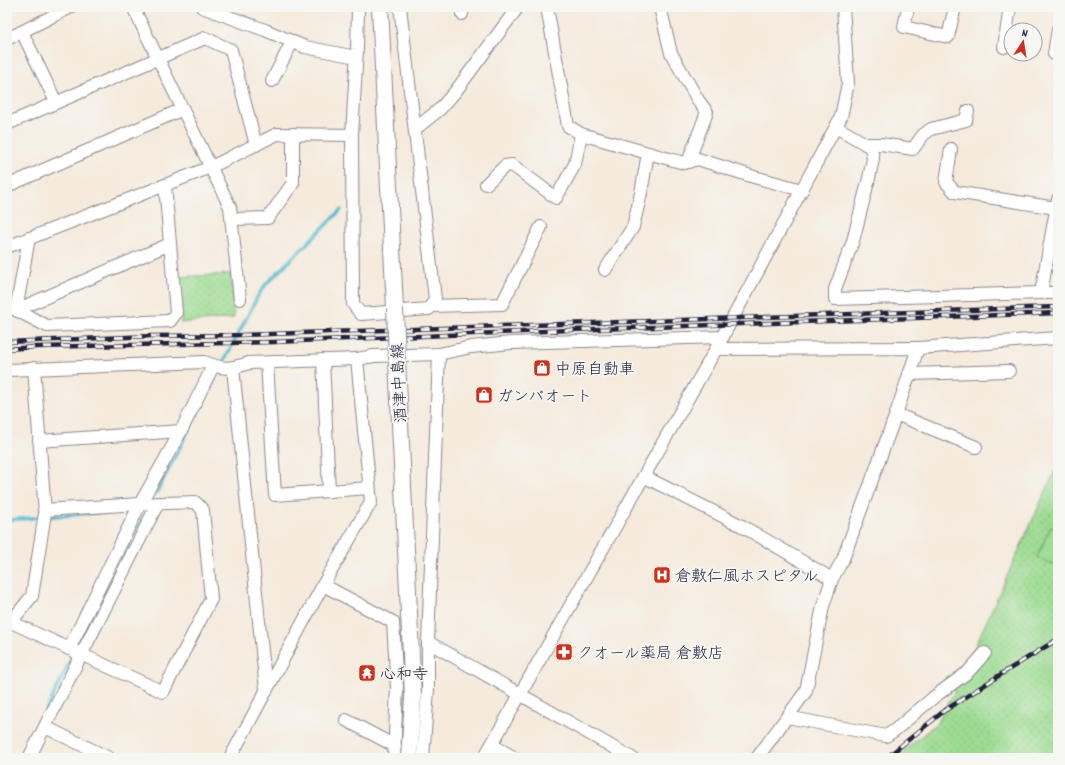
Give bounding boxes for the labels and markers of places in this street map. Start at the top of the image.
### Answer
shop icon: 中原自動車 [532,358,552,378]
place label: 中原自動車 [555,359,635,382]
shop icon: ガンバオート [474,385,494,405]
place label: ガンバオート [497,386,592,409]
hospital icon: 倉敷仁風ホスピタル [652,565,672,585]
place label: 倉敷仁風ホスピタル [675,566,819,589]
pharmacy icon: クオール薬局 倉敷店 [554,642,574,662]
place label: クオール薬局 倉敷店 [577,643,724,666]
temple icon: 心和寺 [357,663,377,683]
place label: 心和寺 [380,664,428,687]

